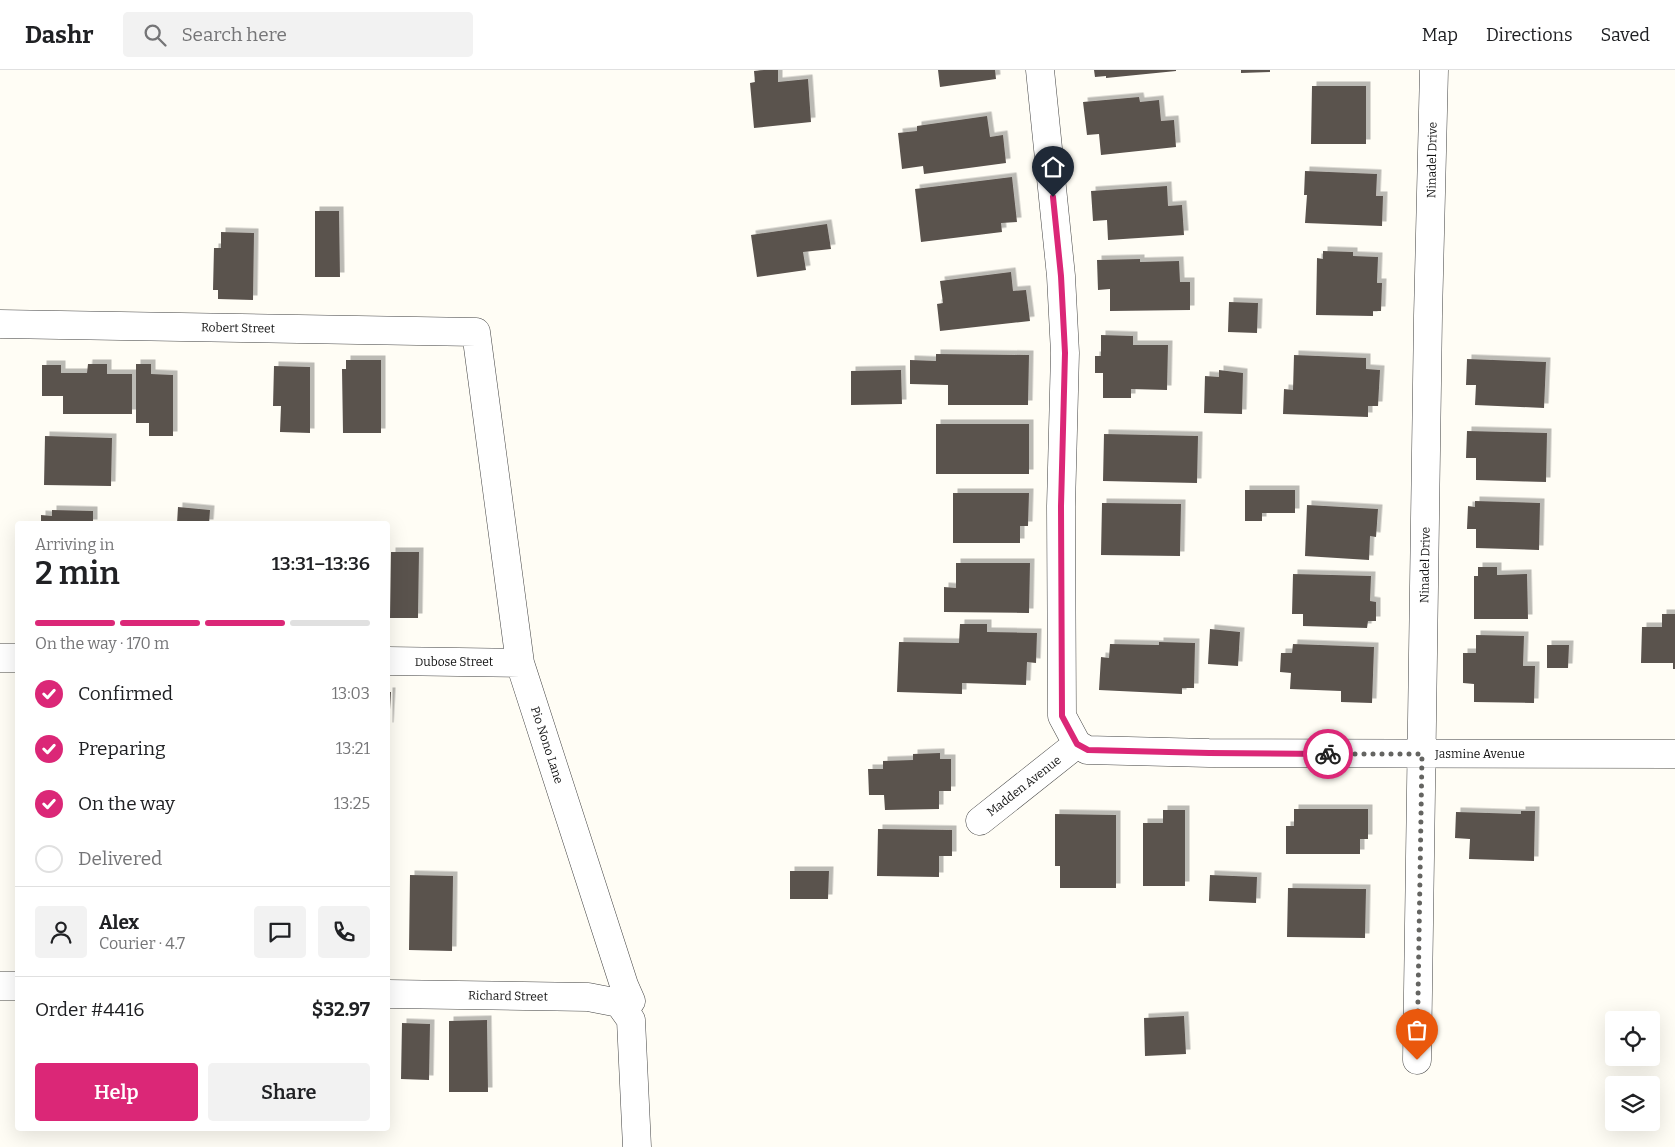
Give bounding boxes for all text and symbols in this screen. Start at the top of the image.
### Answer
search box [123,12,473,57]
text: Dashr [25,21,93,49]
icon: search [141,21,169,49]
text: Search here [181,23,287,46]
text: Map [1422,24,1458,46]
text: Directions [1486,24,1573,46]
text: Saved [1601,24,1650,46]
street label: Ninadel Drive [1424,122,1440,198]
pin [1032,146,1074,197]
icon: home [1039,153,1067,181]
street label: Robert Street [201,320,276,336]
street label: Ninadel Drive [1417,527,1433,603]
text: Arriving in [35,535,114,554]
text: 13:31–13:36 [272,552,370,575]
text: 2 min [35,554,120,592]
text: On the way · 170 m [35,634,169,653]
street label: Dubose Street [415,655,494,669]
icon: check [35,680,63,708]
text: Confirmed [78,682,173,705]
text: 13:03 [332,684,370,703]
street label: Pio Nono Lane [528,705,566,785]
courier [1303,729,1353,779]
icon: check [35,735,63,763]
text: Preparing [78,737,166,760]
text: 13:21 [336,739,370,758]
icon: bike [1314,740,1342,768]
street label: Jasmine Avenue [1434,747,1525,761]
street label: Madden Avenue [984,753,1064,819]
icon: check [35,790,63,818]
text: On the way [78,792,175,815]
text: 13:25 [334,794,370,813]
text: Delivered [78,847,162,870]
button: person [35,906,87,958]
button: chat [254,906,306,958]
button: phone [318,906,370,958]
text: Alex [99,911,139,934]
text: Courier · 4.7 [99,934,185,953]
street label: Richard Street [468,988,549,1004]
text: Order #4416 [35,998,145,1021]
text: $32.97 [312,998,370,1021]
pin [1396,1009,1438,1060]
map controls [1605,1011,1660,1131]
button: locate [1605,1011,1660,1066]
icon: bag [1403,1016,1431,1044]
button: Help [35,1063,198,1121]
button: Share [208,1063,370,1121]
button: layers [1605,1076,1660,1131]

